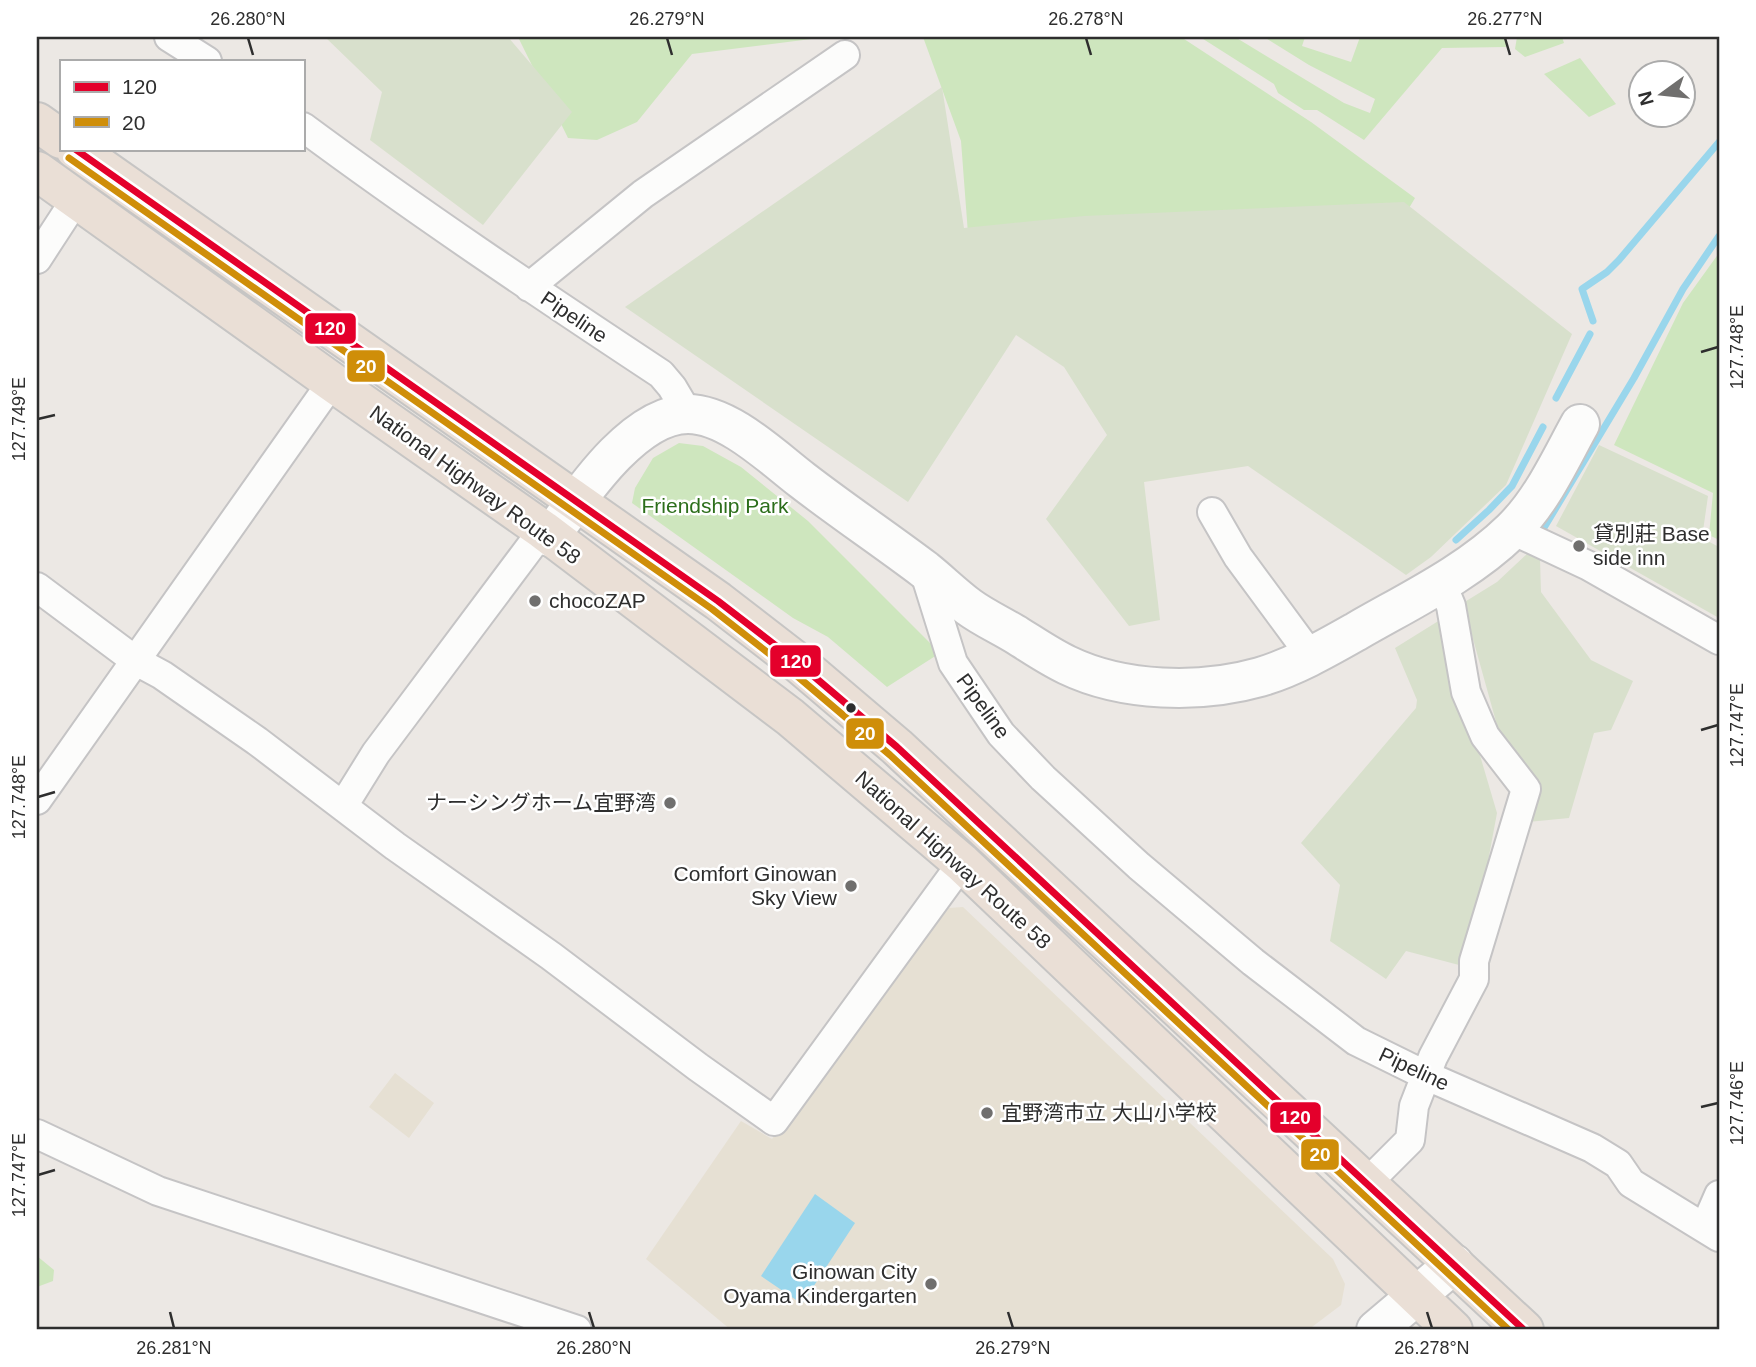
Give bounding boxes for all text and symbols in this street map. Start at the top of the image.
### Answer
text: 26.280°N [210,9,286,29]
text: 26.279°N [629,9,705,29]
text: 26.278°N [1048,9,1124,29]
text: 26.277°N [1467,9,1543,29]
legend [60,60,304,150]
north arrow [1626,60,1696,130]
text: 120 [122,75,157,98]
text: N [1634,89,1658,108]
text: 20 [122,111,145,134]
street label: Pipeline [537,286,612,347]
text: 127.748°E [1727,305,1747,389]
line badge: 120 [304,312,357,345]
text: 120 [314,318,346,339]
line badge: 20 [346,349,386,383]
text: 20 [355,356,377,377]
text: 127.749°E [9,377,29,461]
street label: National Highway Route 58 [366,401,585,569]
park label: Friendship Park [641,494,789,517]
place label: 貸別莊 Base side inn [1593,522,1710,569]
marker: 貸別莊 Base side inn [1571,538,1587,554]
place label: chocoZAP [549,589,646,612]
marker: chocoZAP [527,593,543,609]
line badge: 120 [769,644,822,678]
text: 120 [780,651,812,672]
street label: Pipeline [952,669,1015,743]
text: 127.747°E [1727,683,1747,767]
unlabelled marker [844,701,858,715]
line badge: 20 [845,717,885,750]
text: 20 [854,723,876,744]
text: 127.748°E [9,755,29,839]
street label: National Highway Route 58 [851,766,1056,953]
place label: ナーシングホーム宜野湾 [426,791,656,814]
marker: ナーシングホーム宜野湾 [662,795,678,811]
place label: Comfort Ginowan Sky View [674,862,838,909]
marker: Comfort Ginowan Sky View [843,878,859,894]
street label: Pipeline [1375,1042,1453,1095]
text: 127.746°E [1727,1061,1747,1145]
place label: 宜野湾市立 大山小学校 [1001,1101,1217,1124]
line badge: 120 [1269,1101,1322,1134]
marker: 宜野湾市立 大山小学校 [979,1105,995,1121]
text: 120 [1279,1107,1311,1128]
text: 127.747°E [9,1133,29,1217]
line badge: 20 [1300,1138,1340,1171]
text: 20 [1309,1144,1331,1165]
place label: Ginowan City Oyama Kindergarten [723,1260,917,1307]
marker: Ginowan City Oyama Kindergarten [923,1276,939,1292]
text: 26.281°N [136,1338,212,1358]
text: 26.280°N [556,1338,632,1358]
text: 26.279°N [975,1338,1051,1358]
text: 26.278°N [1394,1338,1470,1358]

